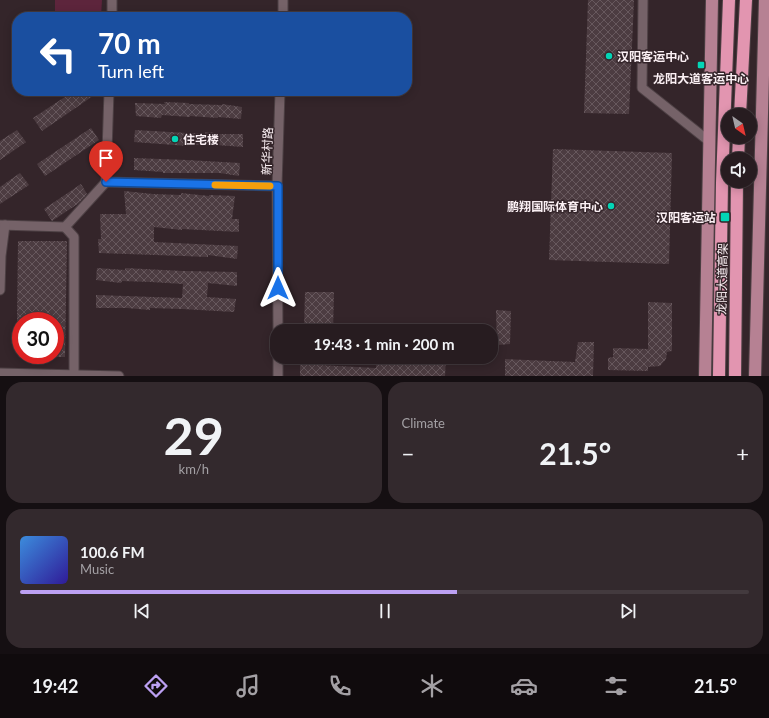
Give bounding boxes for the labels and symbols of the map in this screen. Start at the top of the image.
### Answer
place label: 汉阳客运中心 [617,49,689,64]
marker: 汉阳客运中心 [604,51,614,61]
marker: 龙阳大道客运中心 [696,60,706,70]
place label: 龙阳大道客运中心 [653,71,749,86]
north arrow [721,108,757,144]
street label: 新华村路 [259,127,275,175]
place label: 住宅楼 [183,132,219,147]
marker: 住宅楼 [170,134,180,144]
pin [89,141,123,182]
place label: 鹏翔国际体育中心 [507,199,603,214]
marker: 鹏翔国际体育中心 [606,201,616,211]
place label: 汉阳客运站 [656,210,716,225]
marker: 汉阳客运站 [719,211,731,223]
street label: 龙阳大道高架 [714,243,730,315]
position arrow [257,267,299,309]
speed limit sign: 30 [12,312,64,364]

